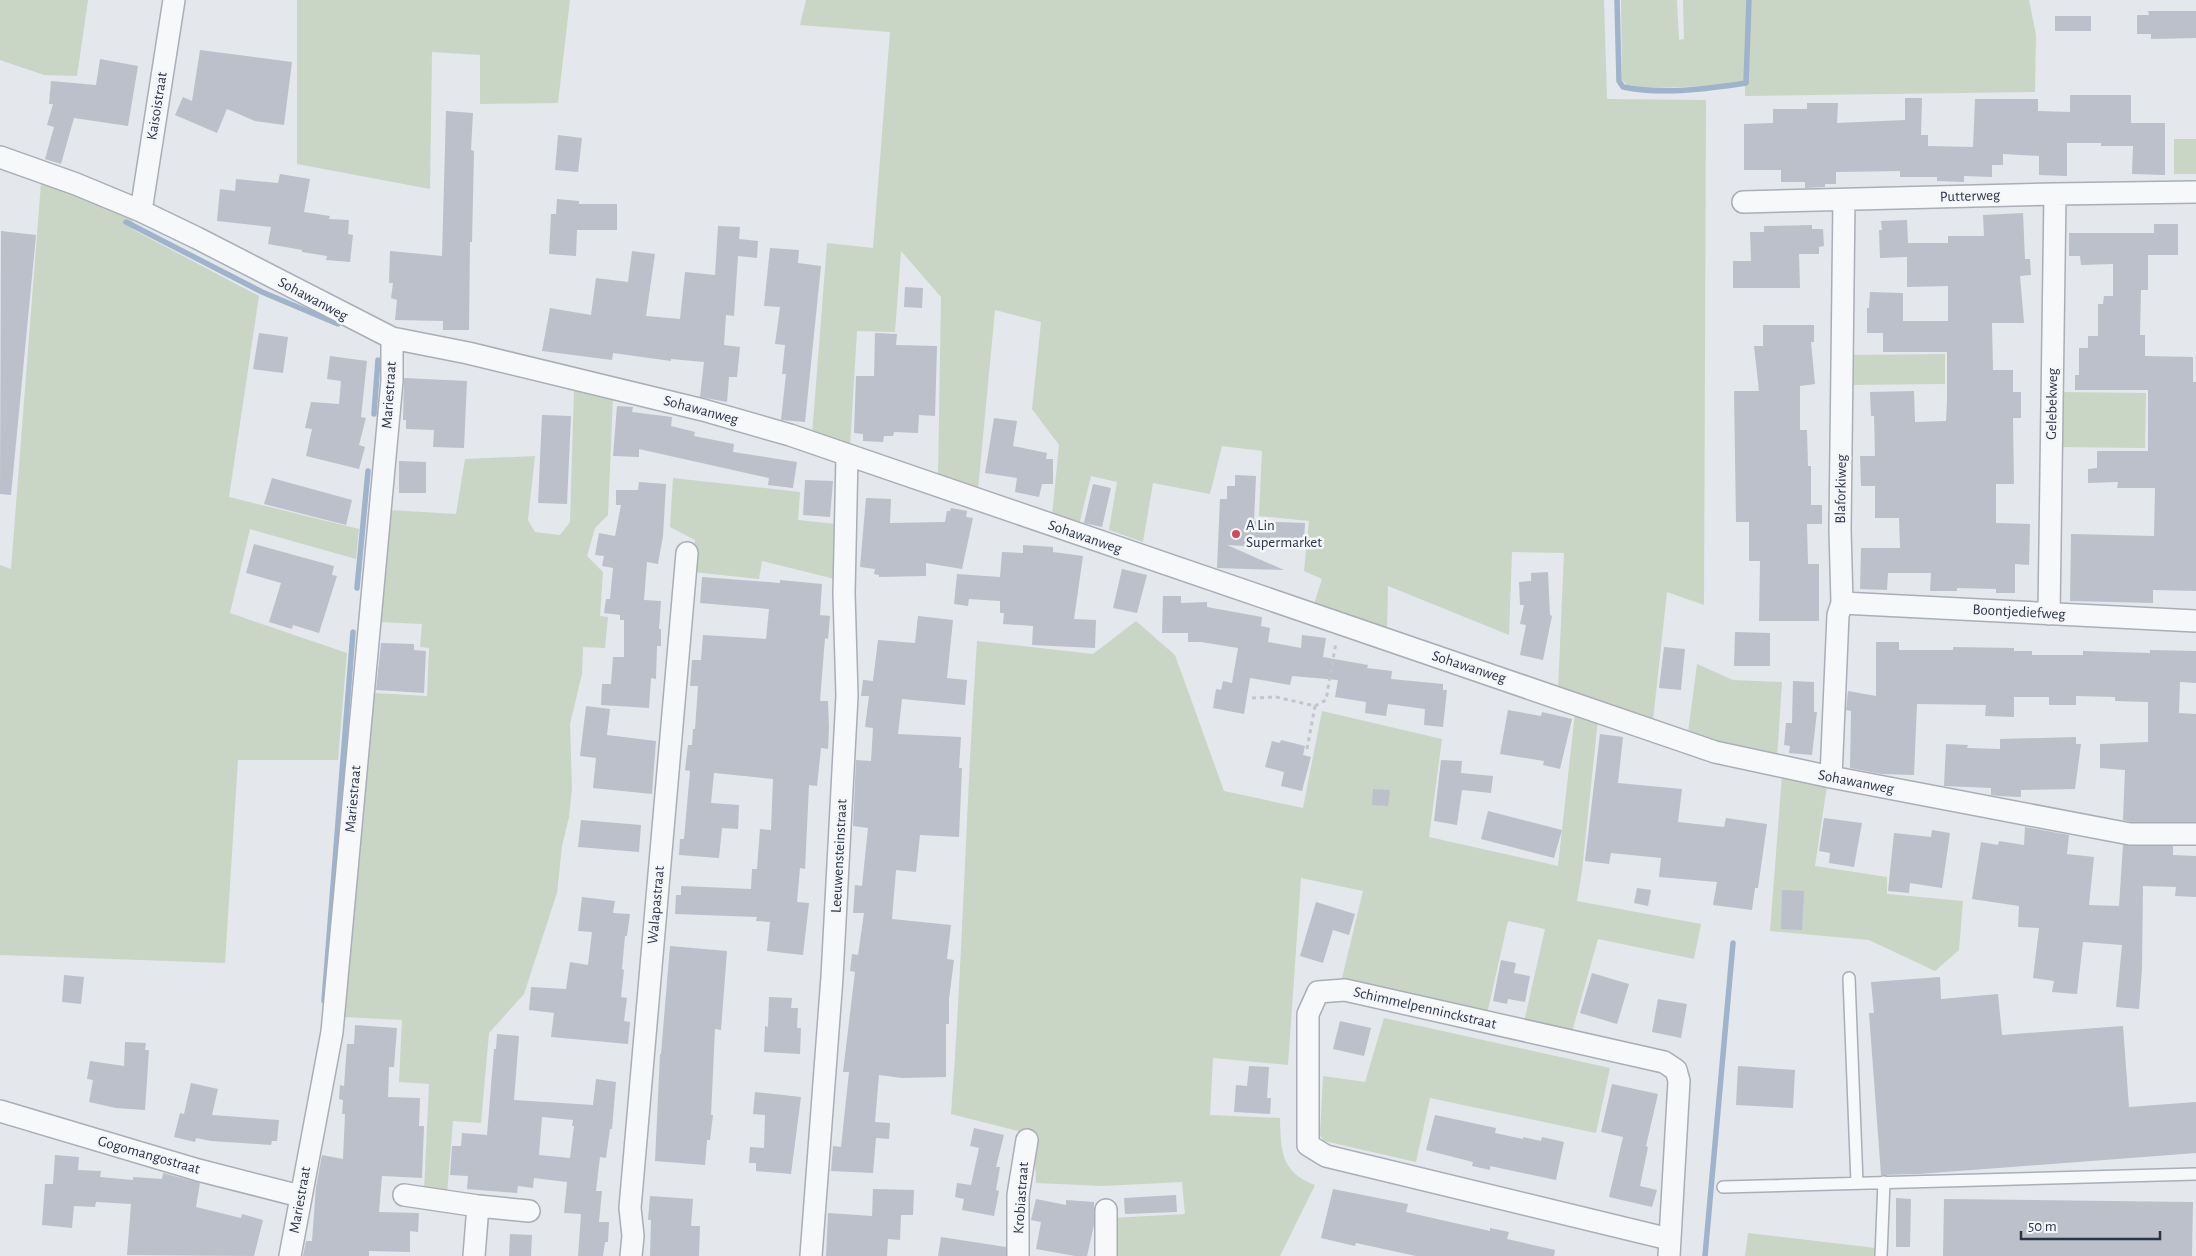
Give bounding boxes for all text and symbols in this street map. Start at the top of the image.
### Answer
street label: Kaisoistraat [144,71,170,141]
street label: Putterweg [1939,187,2001,205]
street label: Sohawanweg [276,274,351,324]
street label: Mariestraat [379,361,399,429]
street label: Gelebekweg [2044,367,2060,440]
street label: Sohawanweg [662,393,741,427]
street label: Blaforkiweg [1833,454,1849,524]
street label: Sohawanweg [1046,517,1124,557]
place label: A Lin Supermarket [1246,518,1322,550]
marker: A Lin Supermarket [1230,528,1242,540]
street label: Boontjediefweg [1972,602,2067,622]
street label: Sohawanweg [1430,648,1508,686]
street label: Mariestraat [343,764,363,833]
street label: Sohawanweg [1817,767,1896,797]
street label: Leeuwensteinstraat [829,798,849,913]
street label: Walapastraat [645,865,667,945]
street label: Schimmelpenninckstraat [1352,984,1498,1032]
street label: Gogomangostraat [96,1133,202,1177]
street label: Krobiastraat [1011,1161,1031,1235]
street label: Mariestraat [287,1165,313,1235]
scale bar [2021,1208,2160,1240]
text: 50 m [2028,1219,2057,1234]

